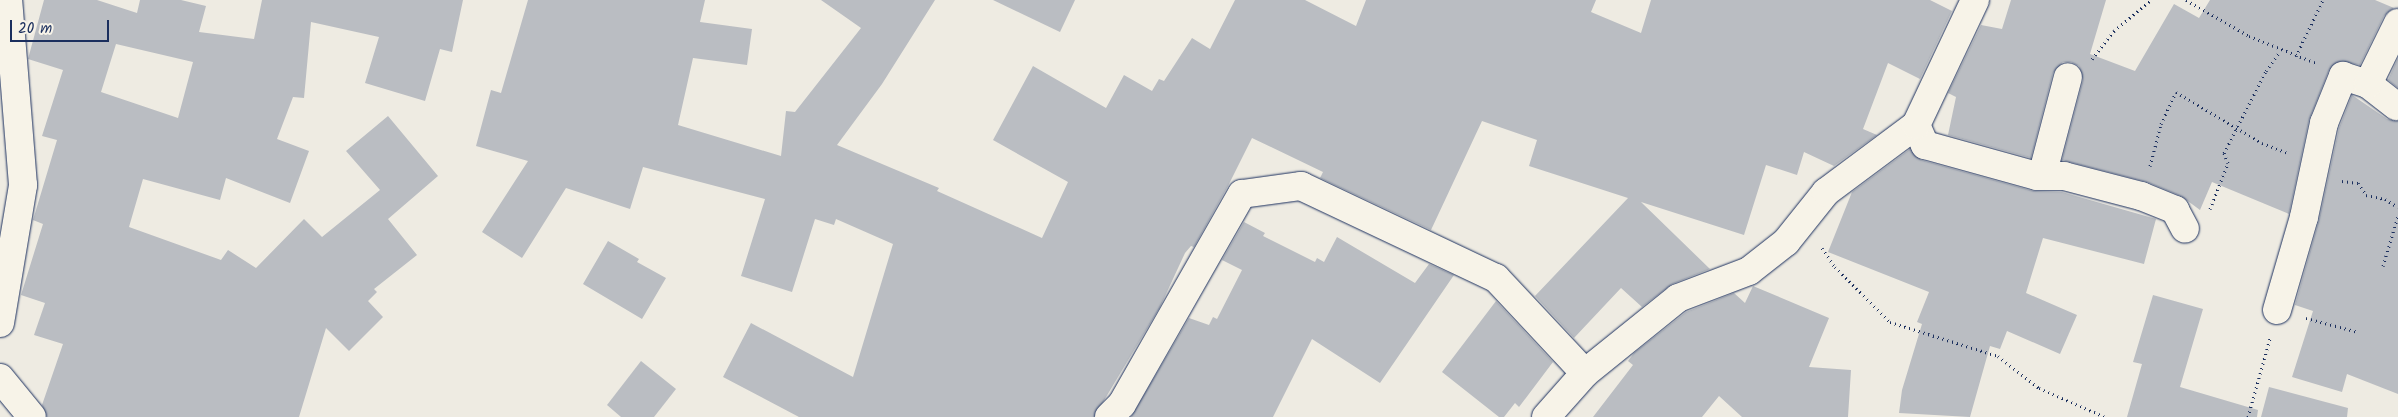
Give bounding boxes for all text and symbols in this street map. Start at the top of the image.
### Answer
scale bar [12,10,111,42]
text: 20 m [18,17,52,41]

